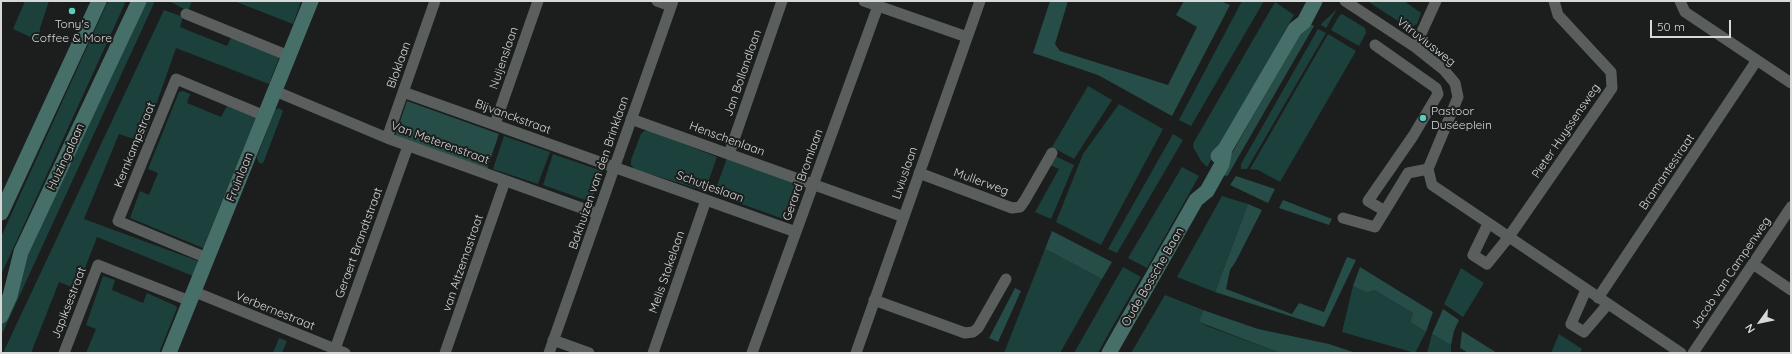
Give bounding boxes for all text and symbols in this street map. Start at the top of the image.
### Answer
marker: Tony's Coffee & More [67,6,77,16]
scale bar [1652,12,1733,38]
street label: Vitruviusweg [1394,15,1458,69]
place label: Tony's Coffee & More [32,17,112,45]
text: 50 m [1657,19,1685,34]
street label: Nuijenslaan [487,25,521,91]
street label: Jan Bollandlaan [721,28,765,118]
street label: Bloklaan [384,40,414,90]
street label: Pieter Huyssensweg [1529,81,1603,181]
street label: Bakhuizen van den Brinklaan [566,95,632,251]
street label: Bijvanckstraat [473,97,553,137]
street label: Kernkampstraat [111,100,159,190]
place label: Pastoor Duséeplein [1431,104,1492,132]
marker: Pastoor Duséeplein [1418,113,1428,123]
street label: Van Meterenstraat [389,118,491,168]
street label: Henschenlaan [687,119,767,159]
street label: Huizingalaan [44,121,88,193]
street label: Gerard Bromlaan [780,127,826,223]
street label: Bramantestraat [1636,131,1698,213]
street label: Liviuslaan [889,145,921,201]
street label: Fruinlaan [224,150,256,204]
street label: Mullerweg [952,165,1010,199]
street label: Schutjeslaan [674,168,746,206]
street label: Geraert Brandtstraat [332,186,386,300]
street label: van Aitzemastraat [440,213,486,313]
street label: Jacob van Campenweg [1688,214,1774,332]
street label: Oude Bossche Baan [1119,225,1187,329]
street label: Melis Stokelaan [646,229,688,315]
street label: Japiksestraat [49,265,89,341]
street label: Verbernestraat [233,289,317,333]
north arrow [1740,302,1780,342]
text: N [1742,321,1758,336]

